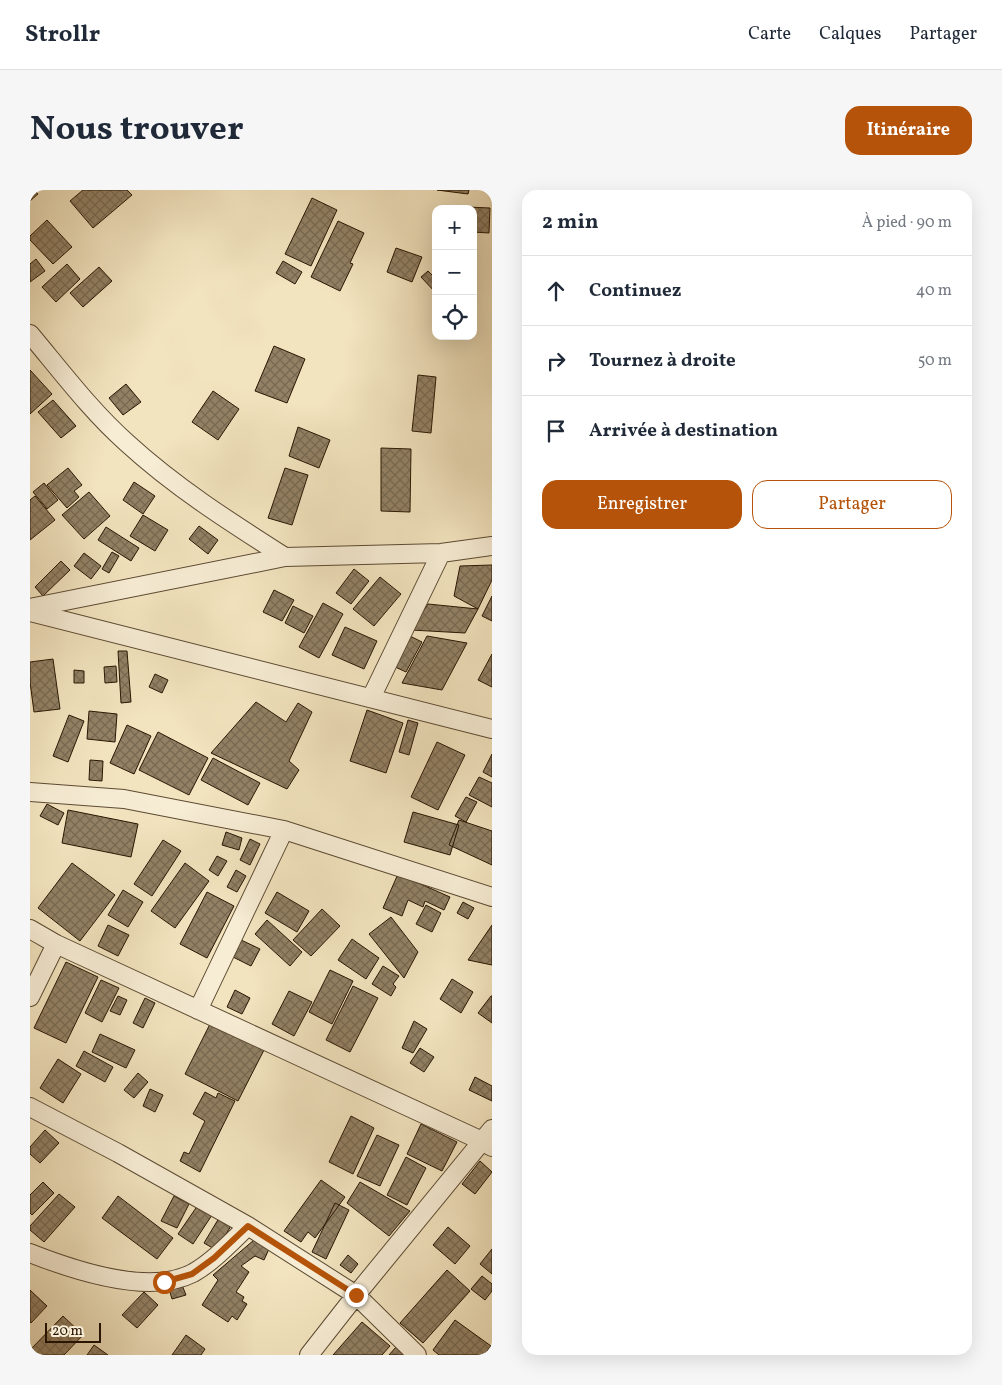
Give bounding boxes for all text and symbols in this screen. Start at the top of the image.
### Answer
text: Strollr [25,18,100,52]
text: Carte [748,22,791,47]
text: Calques [819,22,881,47]
text: Partager [909,22,977,47]
text: Nous trouver [30,106,244,154]
button: Itinéraire [845,106,972,155]
map controls [432,205,477,340]
button: + [432,205,477,250]
text: 2 min [542,208,599,237]
text: À pied · 90 m [862,212,952,234]
button: − [432,250,477,295]
icon: ahead [542,277,570,305]
text: Continuez [589,278,681,304]
text: 40 m [916,280,952,302]
button: locate [432,295,477,340]
icon: right [542,347,570,375]
text: Tournez à droite [589,348,736,374]
text: 50 m [918,350,952,372]
icon: arrive [542,417,570,445]
text: Arrivée à destination [589,418,778,444]
button: Enregistrer [542,480,742,529]
button: Partager [752,480,952,529]
route start [153,1271,176,1294]
route end [345,1284,368,1307]
scale bar [45,1320,101,1343]
text: 20 m [52,1322,83,1341]

